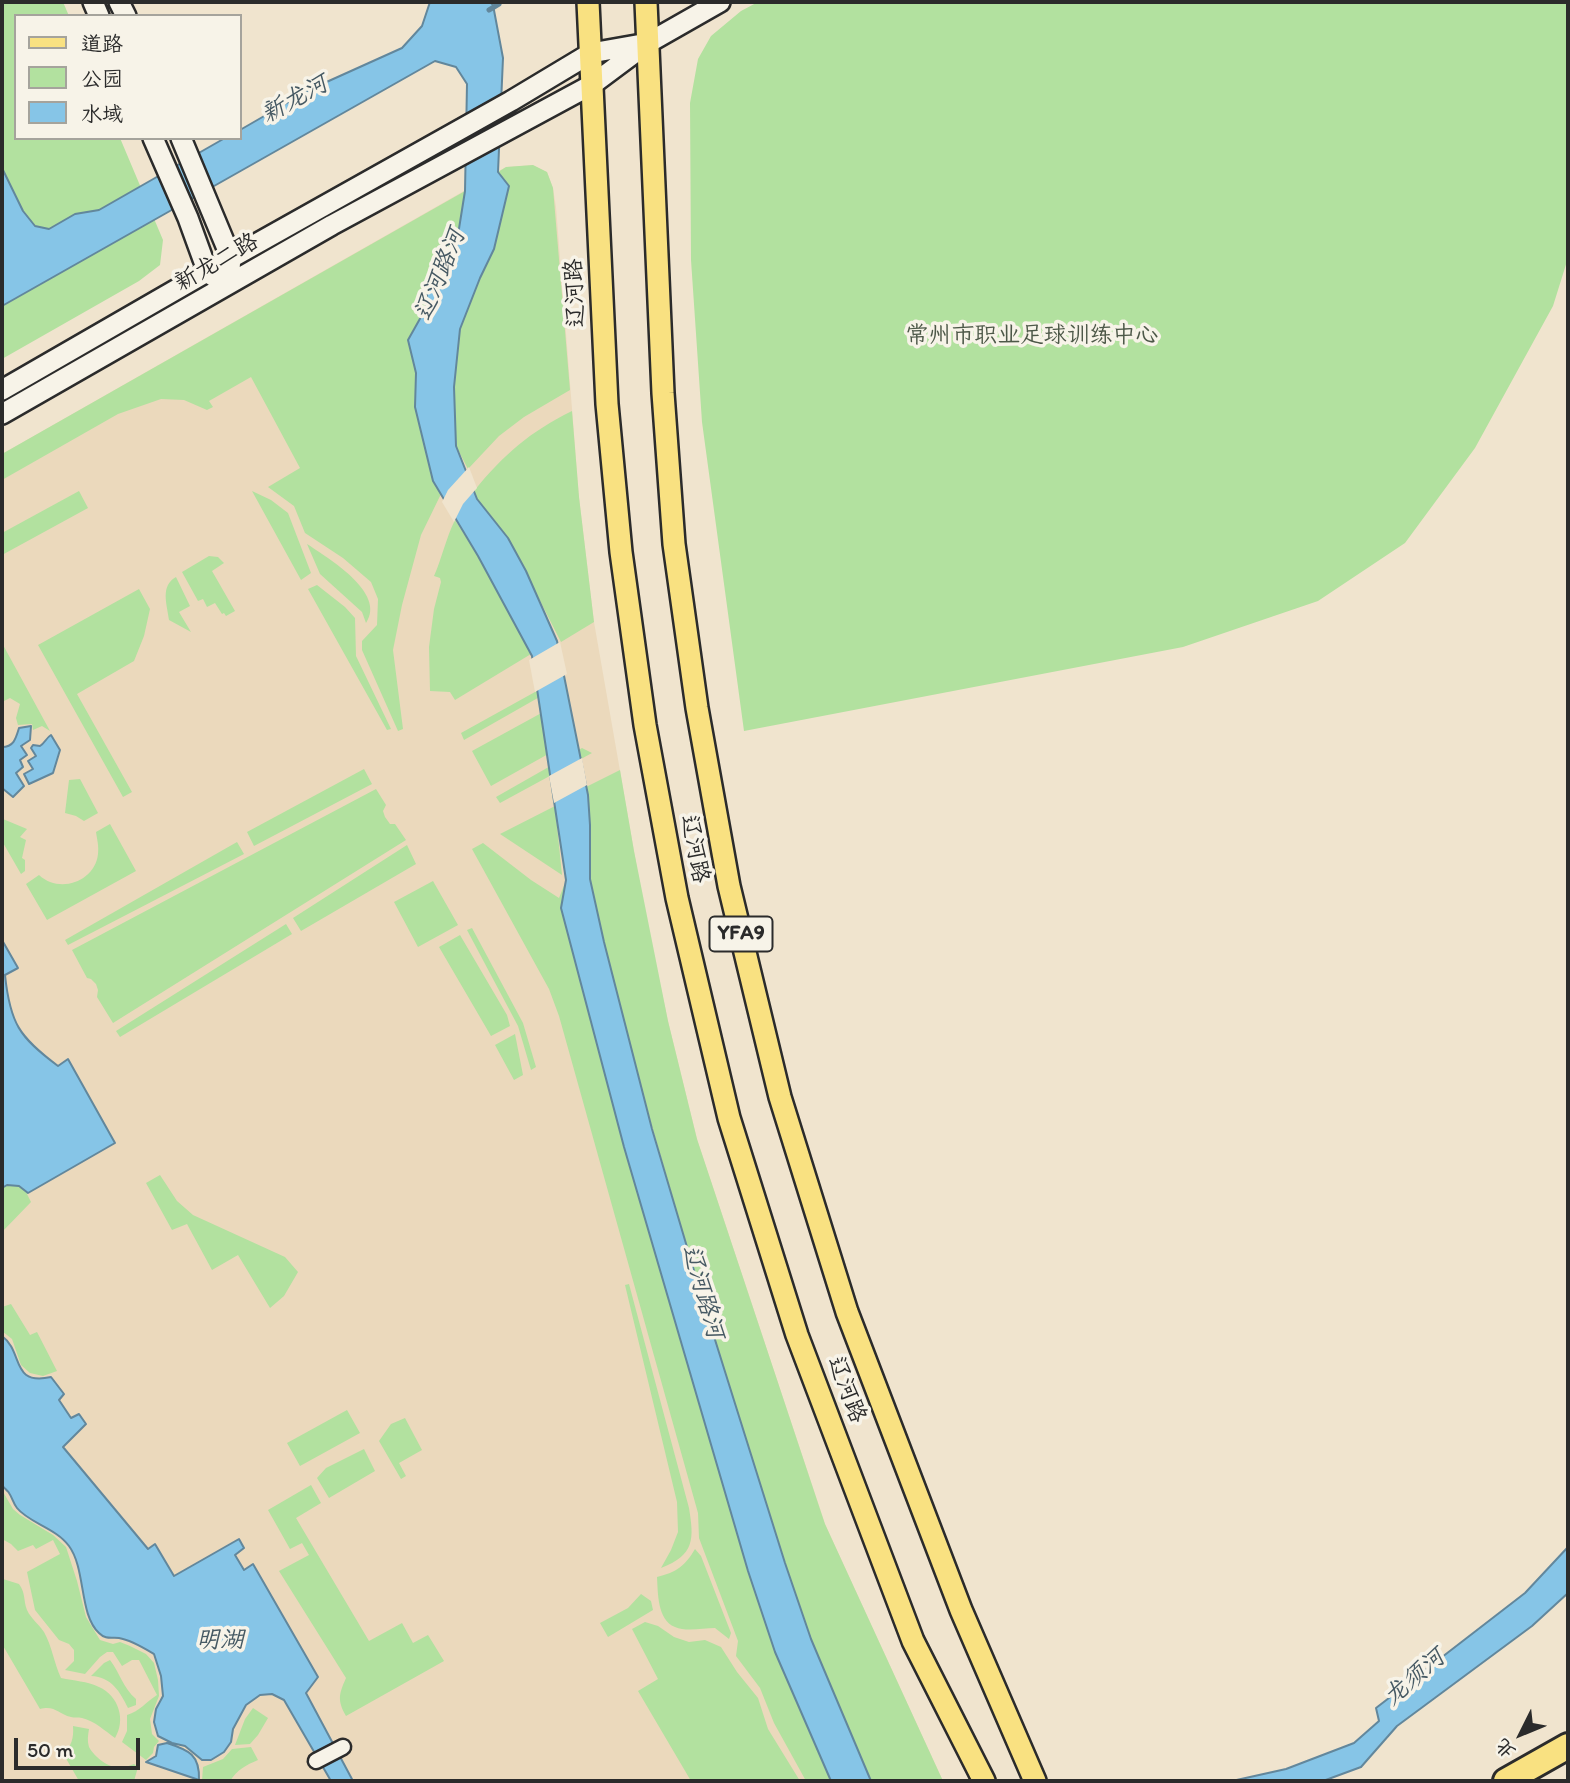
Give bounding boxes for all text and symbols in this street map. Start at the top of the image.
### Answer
legend [14,14,242,140]
text: 道路 [81,31,123,56]
text: 公园 [81,66,123,91]
water label: 新龙河 [257,70,333,130]
text: 水域 [81,101,123,126]
water label: 辽河路河 [410,225,472,325]
street label: 新龙二路 [170,228,264,298]
street label: 辽河路 [560,258,592,328]
park label: 常州市职业足球训练中心 [906,322,1158,350]
street label: 辽河路 [674,813,714,885]
road number: YFA9 [710,916,772,951]
water label: 辽河路河 [675,1242,729,1342]
street label: 辽河路 [821,1353,871,1427]
water label: 明湖 [196,1627,244,1655]
water label: 龙须河 [1378,1644,1452,1712]
north arrow [1486,1699,1556,1769]
scale bar [18,1724,144,1768]
text: 北 [1490,1734,1520,1763]
text: 50 m [27,1737,73,1762]

